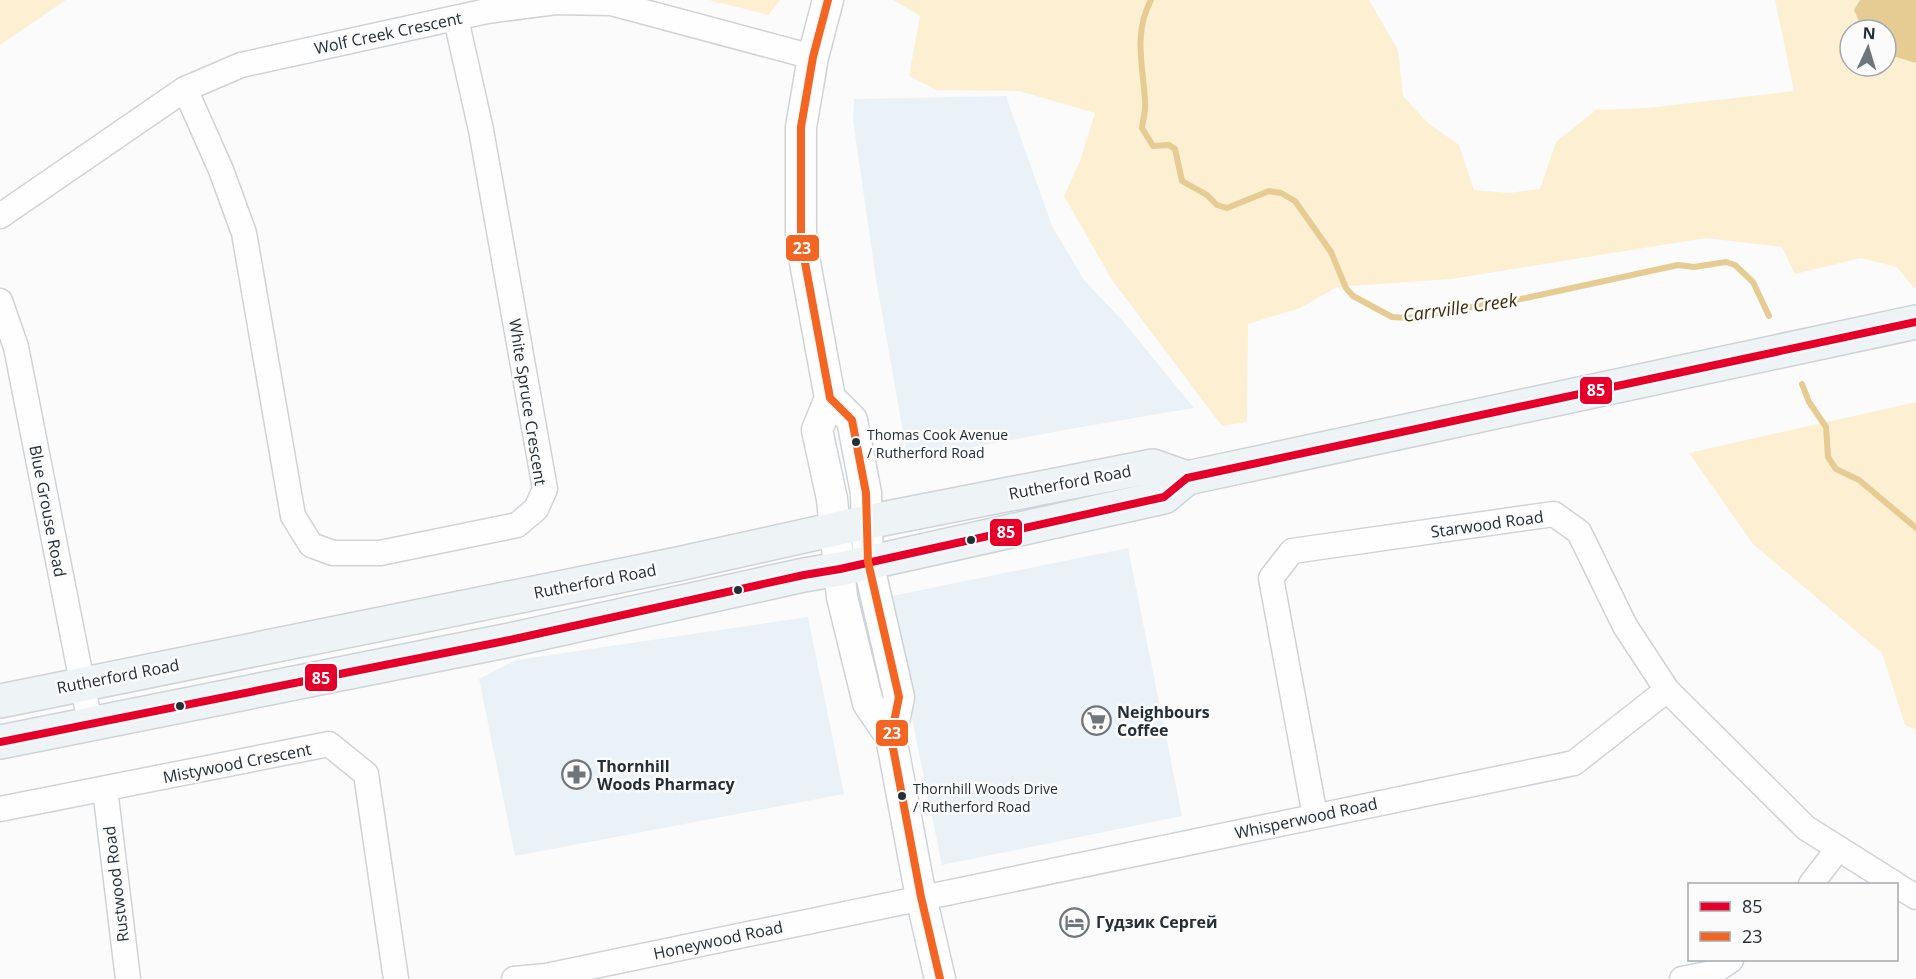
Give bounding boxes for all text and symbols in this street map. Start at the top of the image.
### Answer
street label: Wolf Creek Crescent [312,7,464,59]
north arrow [1838,18,1898,78]
text: N [1862,22,1876,44]
line badge: 23 [785,234,820,262]
text: 23 [793,237,811,259]
water label: Carrville Creek [1401,287,1520,327]
street label: White Spruce Crescent [504,317,552,487]
line badge: 85 [1579,376,1613,405]
text: 85 [1587,379,1605,401]
place label: Thomas Cook Avenue / Rutherford Road [867,425,1008,462]
marker: Thomas Cook Avenue / Rutherford Road [850,436,862,448]
street label: Blue Grouse Road [24,443,72,579]
street label: Rutherford Road [1007,459,1133,505]
street label: Starwood Road [1429,505,1545,543]
line badge: 85 [989,518,1023,547]
text: 85 [997,521,1015,543]
unlabelled marker [965,534,977,546]
street label: Rutherford Road [532,558,658,604]
unlabelled marker [732,584,744,596]
street label: Rutherford Road [55,653,181,699]
line badge: 85 [304,663,338,692]
text: 85 [312,667,330,689]
unlabelled marker [174,700,186,712]
place label: Neighbours Coffee [1117,701,1210,741]
supermarket icon: Neighbours Coffee [1080,705,1112,737]
line badge: 23 [875,719,909,747]
text: 23 [883,722,901,744]
street label: Mistywood Crescent [161,738,313,788]
place label: Thornhill Woods Pharmacy [597,755,736,795]
pharmacy icon: Thornhill Woods Pharmacy [560,759,592,791]
place label: Thornhill Woods Drive / Rutherford Road [913,779,1058,816]
marker: Thornhill Woods Drive / Rutherford Road [896,790,908,802]
street label: Whisperwood Road [1233,792,1379,844]
street label: Rustwood Road [98,825,134,943]
legend [1688,883,1898,961]
text: 85 [1742,894,1763,918]
hotel icon: Гудзик Сергей [1059,906,1091,938]
place label: Гудзик Сергей [1096,911,1218,933]
street label: Honeywood Road [651,916,785,964]
text: 23 [1742,924,1763,948]

